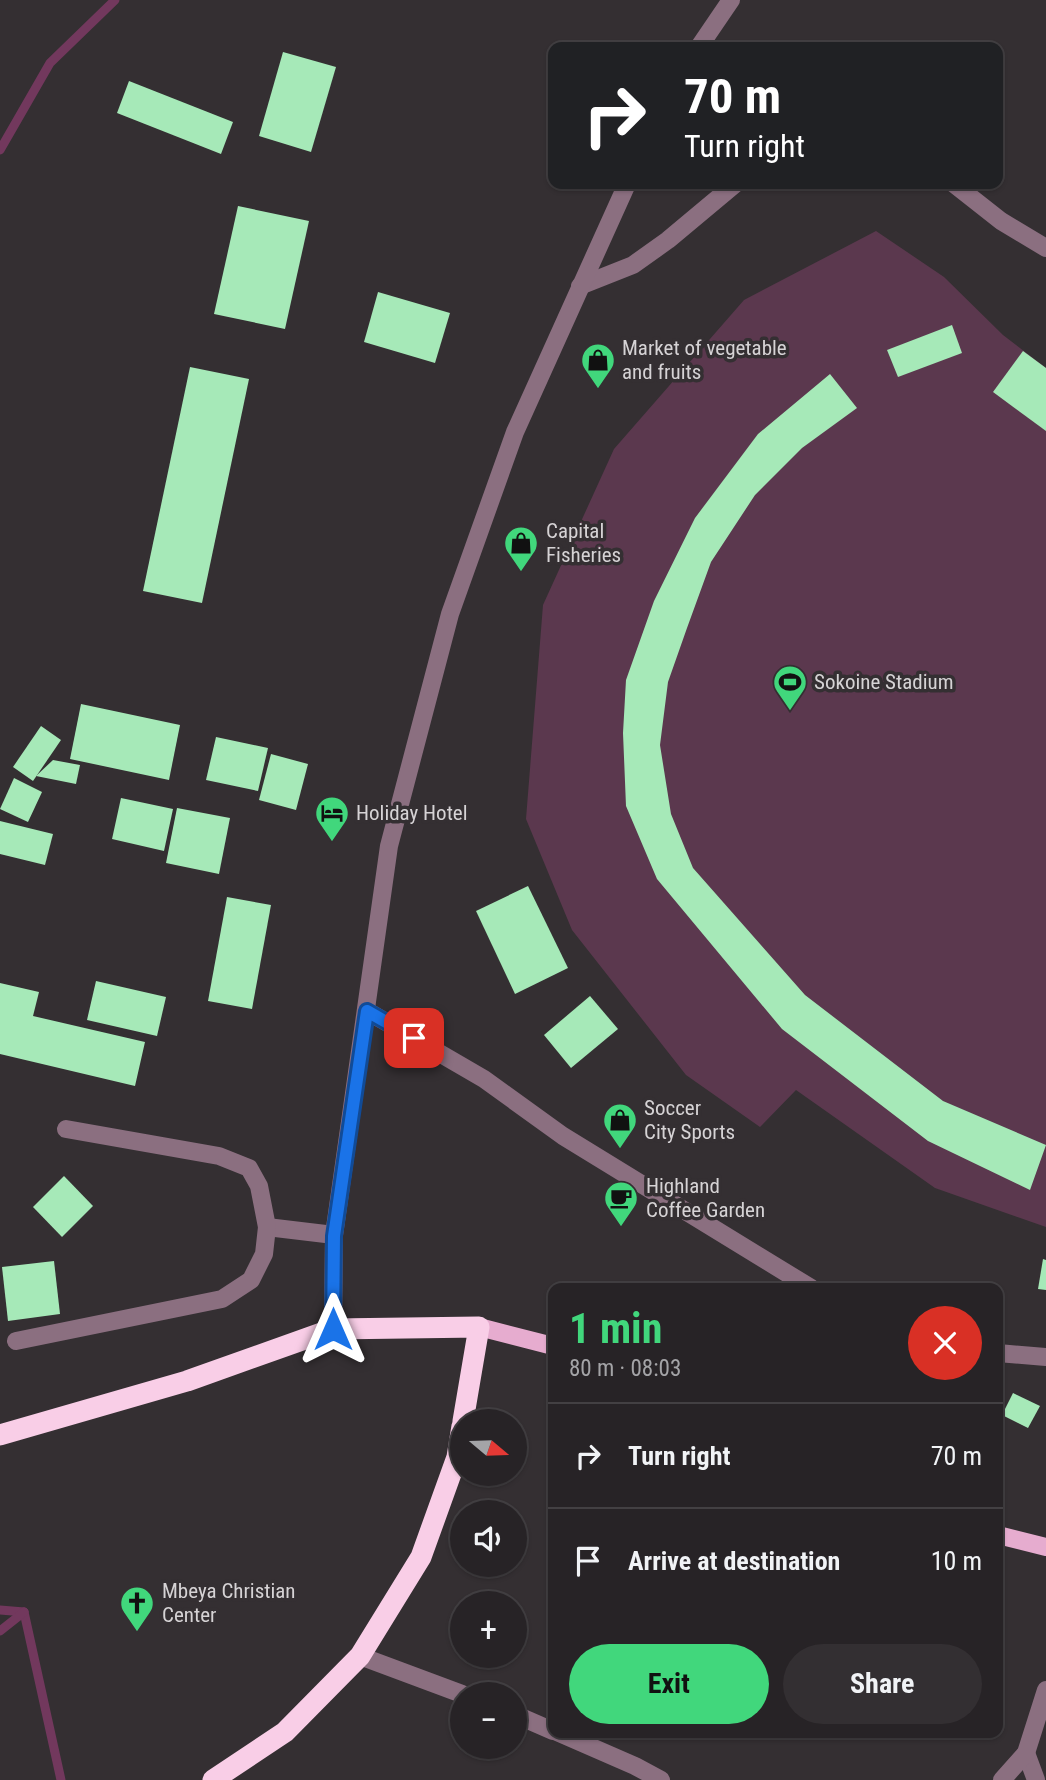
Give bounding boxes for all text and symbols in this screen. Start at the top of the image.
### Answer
text: 70 m [684,68,781,125]
icon: right [569,70,660,161]
text: Turn right [684,127,805,165]
place label: Market of vegetable and fruits [622,336,787,384]
shop icon: Market of vegetable and fruits [579,341,617,390]
place label: Capital Fisheries [546,519,621,567]
shop icon: Capital Fisheries [502,524,540,573]
sports icon: Sokoine Stadium [771,663,809,712]
place label: Sokoine Stadium [814,670,953,694]
hotel icon: Holiday Hotel [313,794,351,843]
place label: Holiday Hotel [356,801,468,825]
pin [384,1008,444,1068]
icon: arrive [395,1019,433,1057]
place label: Soccer City Sports [644,1096,735,1144]
shop icon: Soccer City Sports [601,1101,639,1150]
place label: Highland Coffee Garden [646,1174,765,1222]
cafe icon: Highland Coffee Garden [602,1179,640,1228]
position arrow [296,1292,370,1366]
text: 1 min [569,1304,662,1353]
button: close [908,1306,982,1380]
text: 80 m · 08:03 [569,1355,681,1382]
north arrow [450,1409,527,1486]
map controls [450,1409,527,1759]
icon: right [569,1437,607,1475]
text: Turn right [628,1441,730,1471]
text: 70 m [931,1441,982,1471]
button: sound [450,1500,527,1577]
icon: arrive [569,1542,607,1580]
text: Arrive at destination [628,1546,840,1576]
text: 10 m [931,1546,982,1576]
place label: Mbeya Christian Center [162,1579,296,1627]
church icon: Mbeya Christian Center [118,1584,156,1633]
button: + [450,1591,527,1668]
button: Exit [569,1644,769,1724]
button: Share [783,1644,982,1724]
button: − [450,1682,527,1759]

